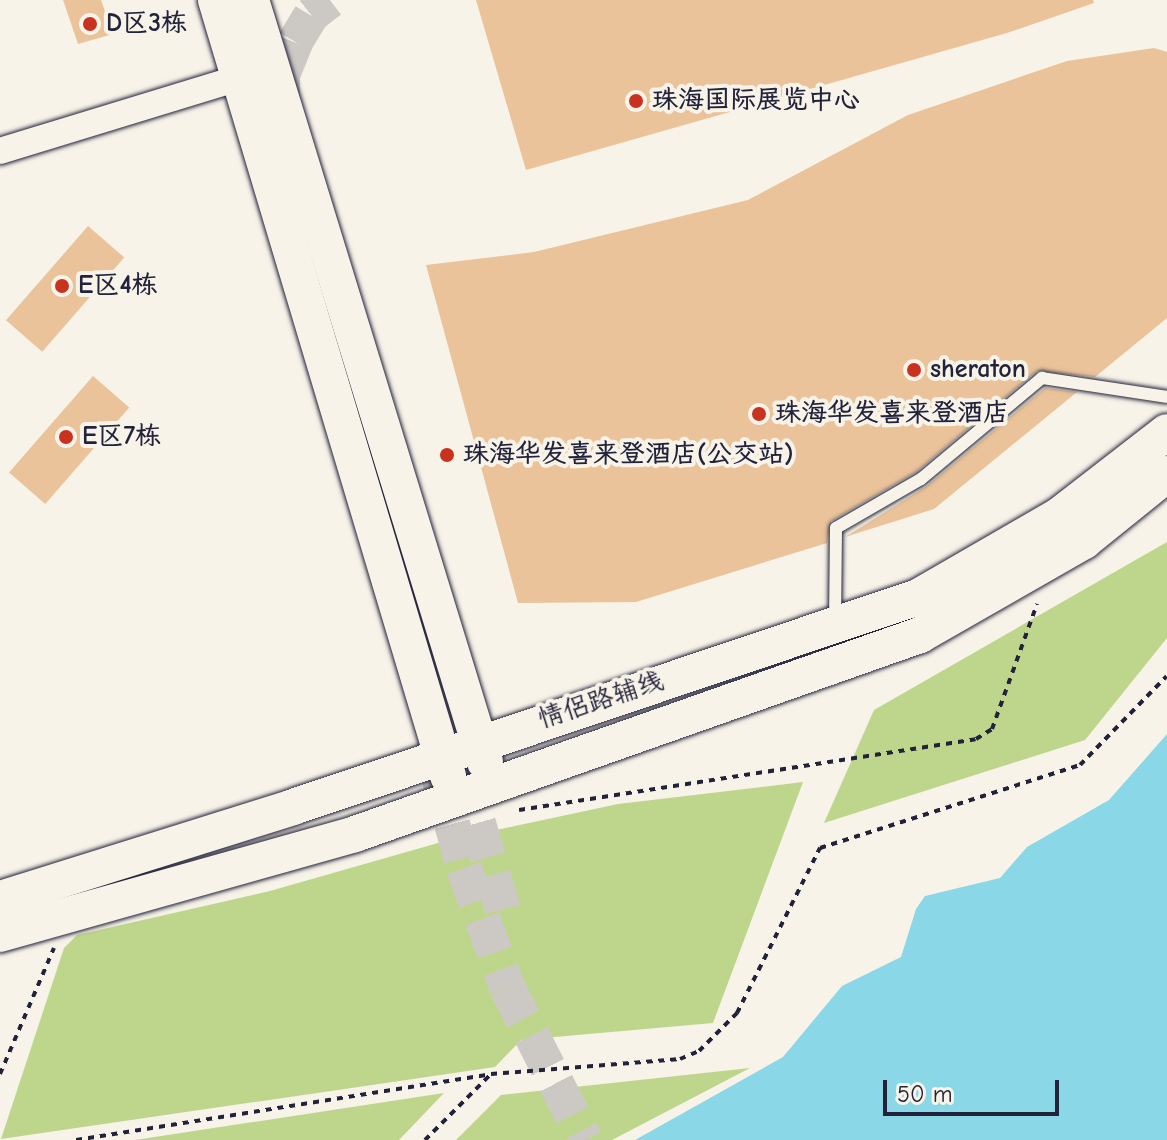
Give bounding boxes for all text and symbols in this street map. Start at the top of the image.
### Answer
place label: D区3栋 [106,8,187,40]
marker: D区3栋 [81,15,99,33]
place label: 珠海国际展览中心 [652,85,860,117]
marker: 珠海国际展览中心 [627,92,645,110]
place label: E区4栋 [78,270,158,302]
marker: E区4栋 [53,277,71,295]
place label: sheraton [930,354,1026,386]
marker: sheraton [905,361,923,379]
place label: 珠海华发喜来登酒店 [775,398,1009,430]
marker: 珠海华发喜来登酒店 [750,405,768,423]
place label: E区7栋 [82,421,161,453]
marker: E区7栋 [57,428,75,446]
place label: 珠海华发喜来登酒店(公交站) [463,439,794,471]
marker: 珠海华发喜来登酒店(公交站) [438,446,456,464]
street label: 情侣路辅线 [534,666,668,736]
scale bar [887,1064,1063,1114]
text: 50 m [897,1080,953,1108]

